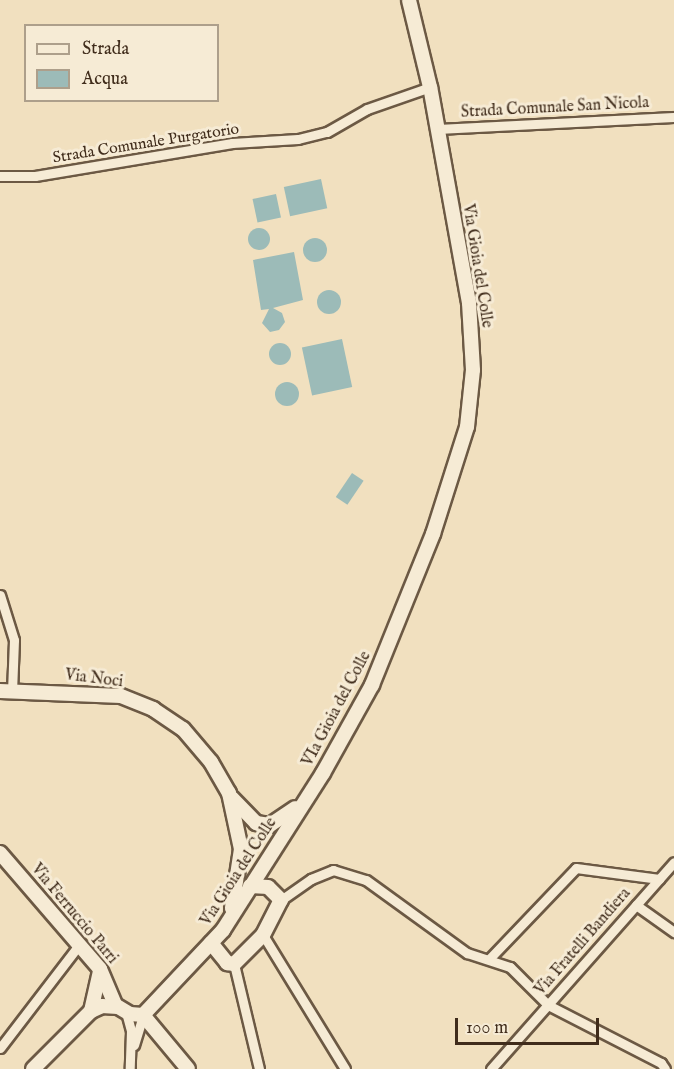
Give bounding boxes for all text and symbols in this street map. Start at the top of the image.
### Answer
legend [24,24,219,102]
text: Strada [82,38,129,61]
text: Acqua [82,68,128,91]
street label: Strada Comunale San Nicola [460,93,650,123]
street label: Strada Comunale Purgatorio [51,120,241,168]
street label: Via Gioia del Colle [458,203,496,329]
street label: VIa Gioia del Colle [299,648,375,770]
street label: Via Noci [64,666,124,692]
street label: Via Gioia del Colle [197,814,281,930]
street label: Via Ferruccio Parri [27,860,121,968]
street label: Via Fratelli Bandiera [531,884,635,1000]
scale bar [458,1006,602,1044]
text: 100 m [466,1017,508,1040]

